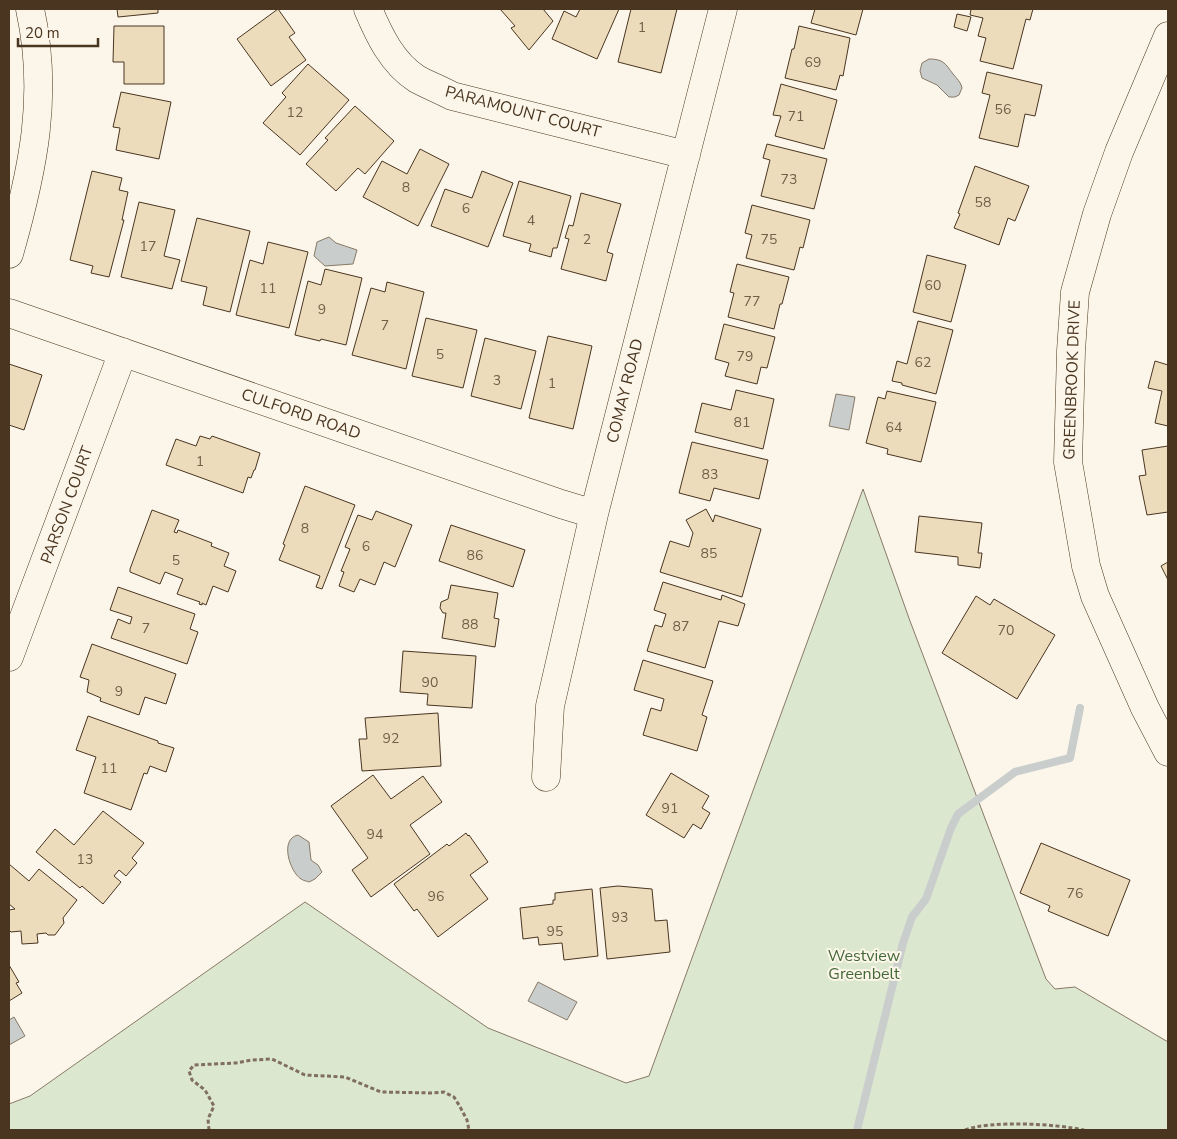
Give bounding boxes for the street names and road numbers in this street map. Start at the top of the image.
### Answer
street label: PARAMOUNT COURT [443,81,604,143]
street label: GREENBROOK DRIVE [1058,300,1086,460]
street label: COMAY ROAD [601,336,649,446]
street label: CULFORD ROAD [238,383,364,445]
street label: PARSON COURT [35,443,99,567]

